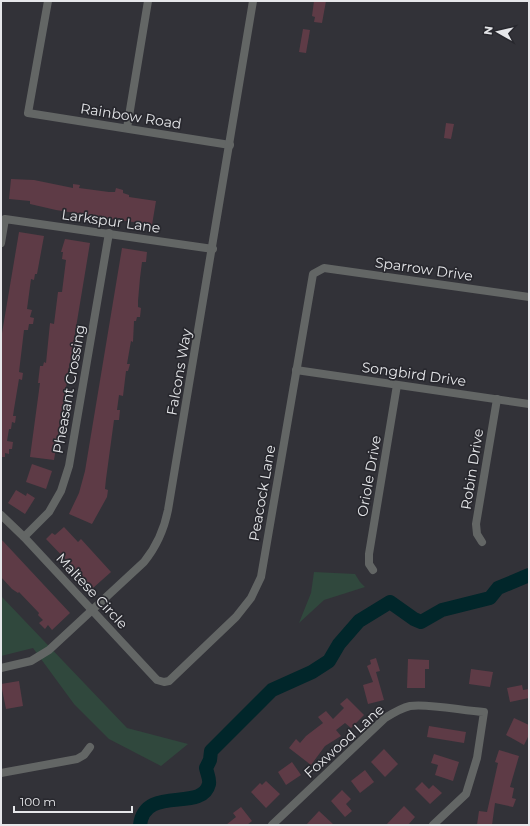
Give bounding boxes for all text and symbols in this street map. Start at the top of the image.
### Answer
north arrow [478,12,518,52]
text: N [481,25,496,36]
street label: Rainbow Road [79,99,183,133]
street label: Larkspur Lane [60,205,162,237]
street label: Sparrow Drive [374,253,474,285]
street label: Pheasant Crossing [49,323,89,455]
street label: Falcons Way [163,327,196,417]
street label: Songbird Drive [361,358,467,390]
street label: Robin Drive [457,427,487,511]
street label: Oriole Drive [353,434,385,518]
street label: Peacock Lane [245,444,279,542]
street label: Maltese Circle [52,549,132,633]
street label: Foxwood Lane [300,700,388,782]
scale bar [14,788,132,814]
text: 100 m [20,794,56,809]

